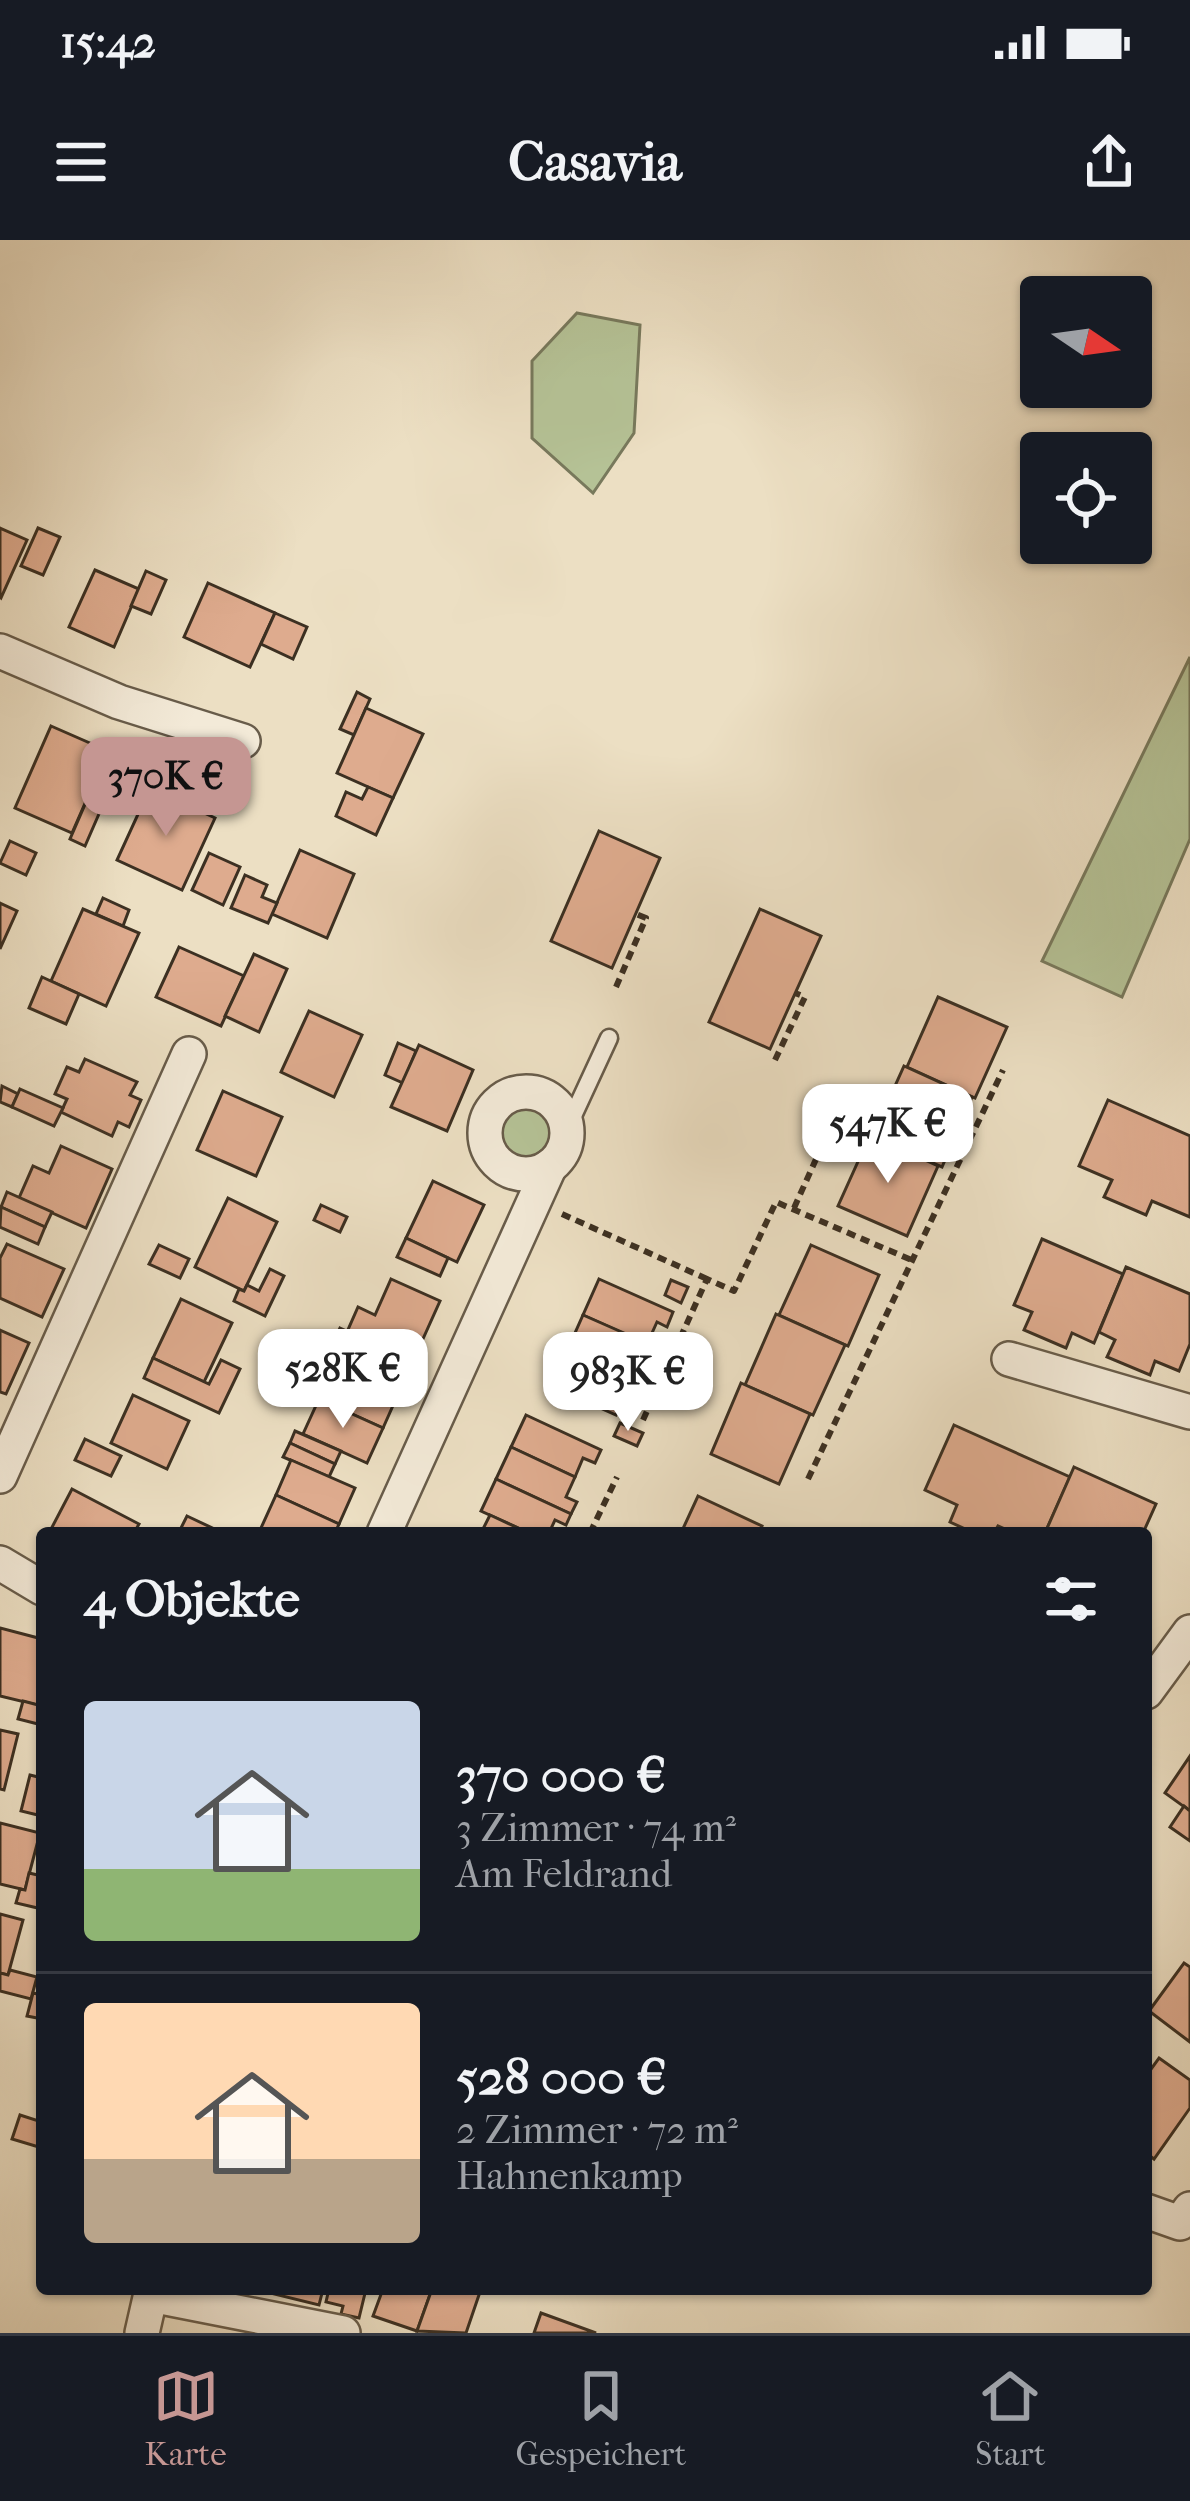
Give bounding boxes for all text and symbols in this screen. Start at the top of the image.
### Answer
text: 15:42 [60,16,156,69]
icon: menu [48,129,114,195]
icon: share [1076,129,1142,195]
text: Casavia [508,131,682,194]
north arrow [1020,276,1152,408]
map controls [1020,276,1152,564]
button: locate [1020,432,1152,564]
pin: 370K € [68,737,264,839]
text: 370K € [108,753,224,799]
pin: 547K € [790,1084,986,1186]
text: 547K € [829,1100,947,1146]
pin: 528K € [245,1329,441,1431]
pin: 983K € [530,1332,726,1434]
text: 528K € [285,1345,401,1391]
text: 983K € [570,1348,686,1394]
icon: filters [1038,1566,1104,1632]
text: 4 Objekte [84,1569,300,1629]
text: 370 000 € [456,1745,666,1805]
icon: home [180,1749,324,1893]
text: 3 Zimmer · 74 m² [456,1805,736,1851]
text: Am Feldrand [456,1851,672,1897]
text: 528 000 € [456,2047,666,2107]
icon: home [180,2051,324,2195]
text: 2 Zimmer · 72 m² [456,2107,738,2153]
text: Hahnenkamp [456,2153,683,2199]
tab: Karte [145,2363,226,2474]
tab: Gespeichert [516,2363,686,2474]
tab: Start [975,2363,1045,2474]

